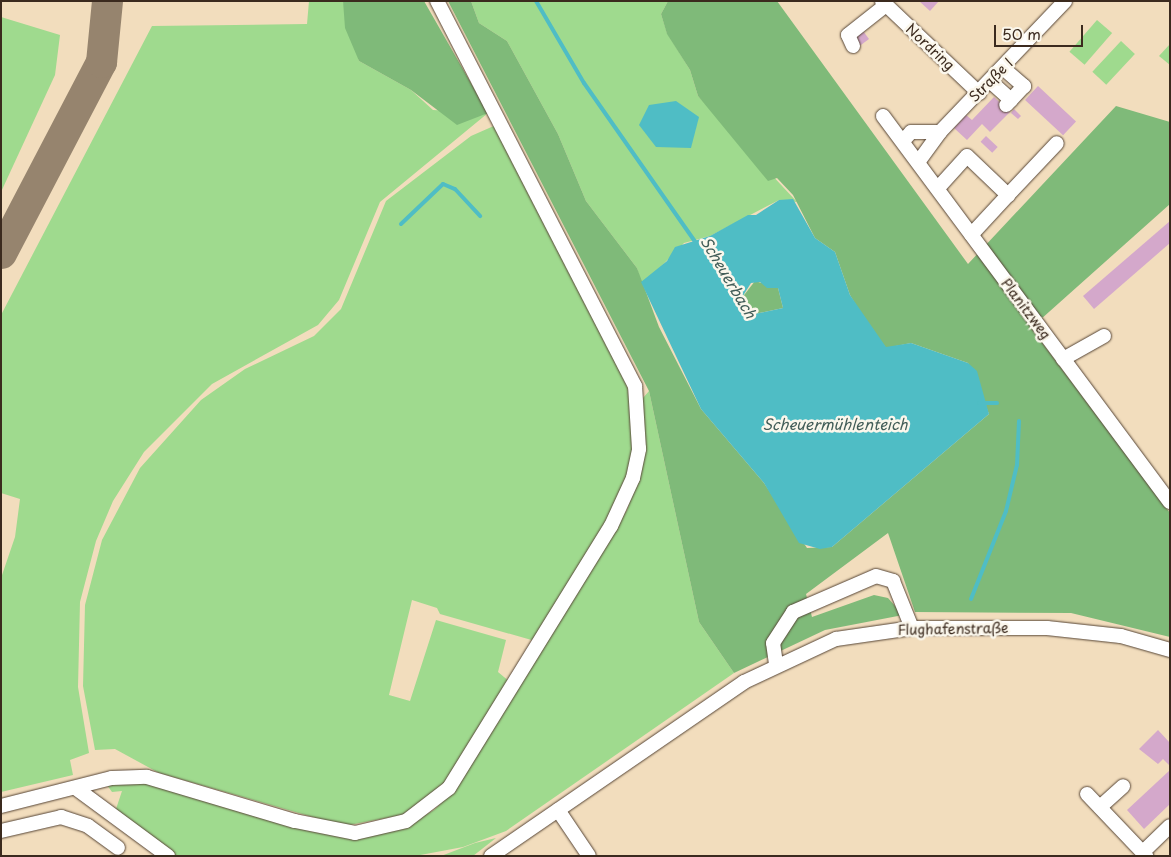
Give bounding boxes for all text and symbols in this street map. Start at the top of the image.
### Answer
scale bar [996,15,1085,47]
street label: Nordring [902,20,958,74]
text: 50 m [1002,22,1041,45]
street label: Straße I [966,55,1016,105]
water label: Scheuerbach [698,233,760,321]
street label: Planitzweg [998,275,1054,343]
water label: Scheuermühlenteich [763,415,907,433]
street label: Flughafenstraße [898,620,1008,638]

